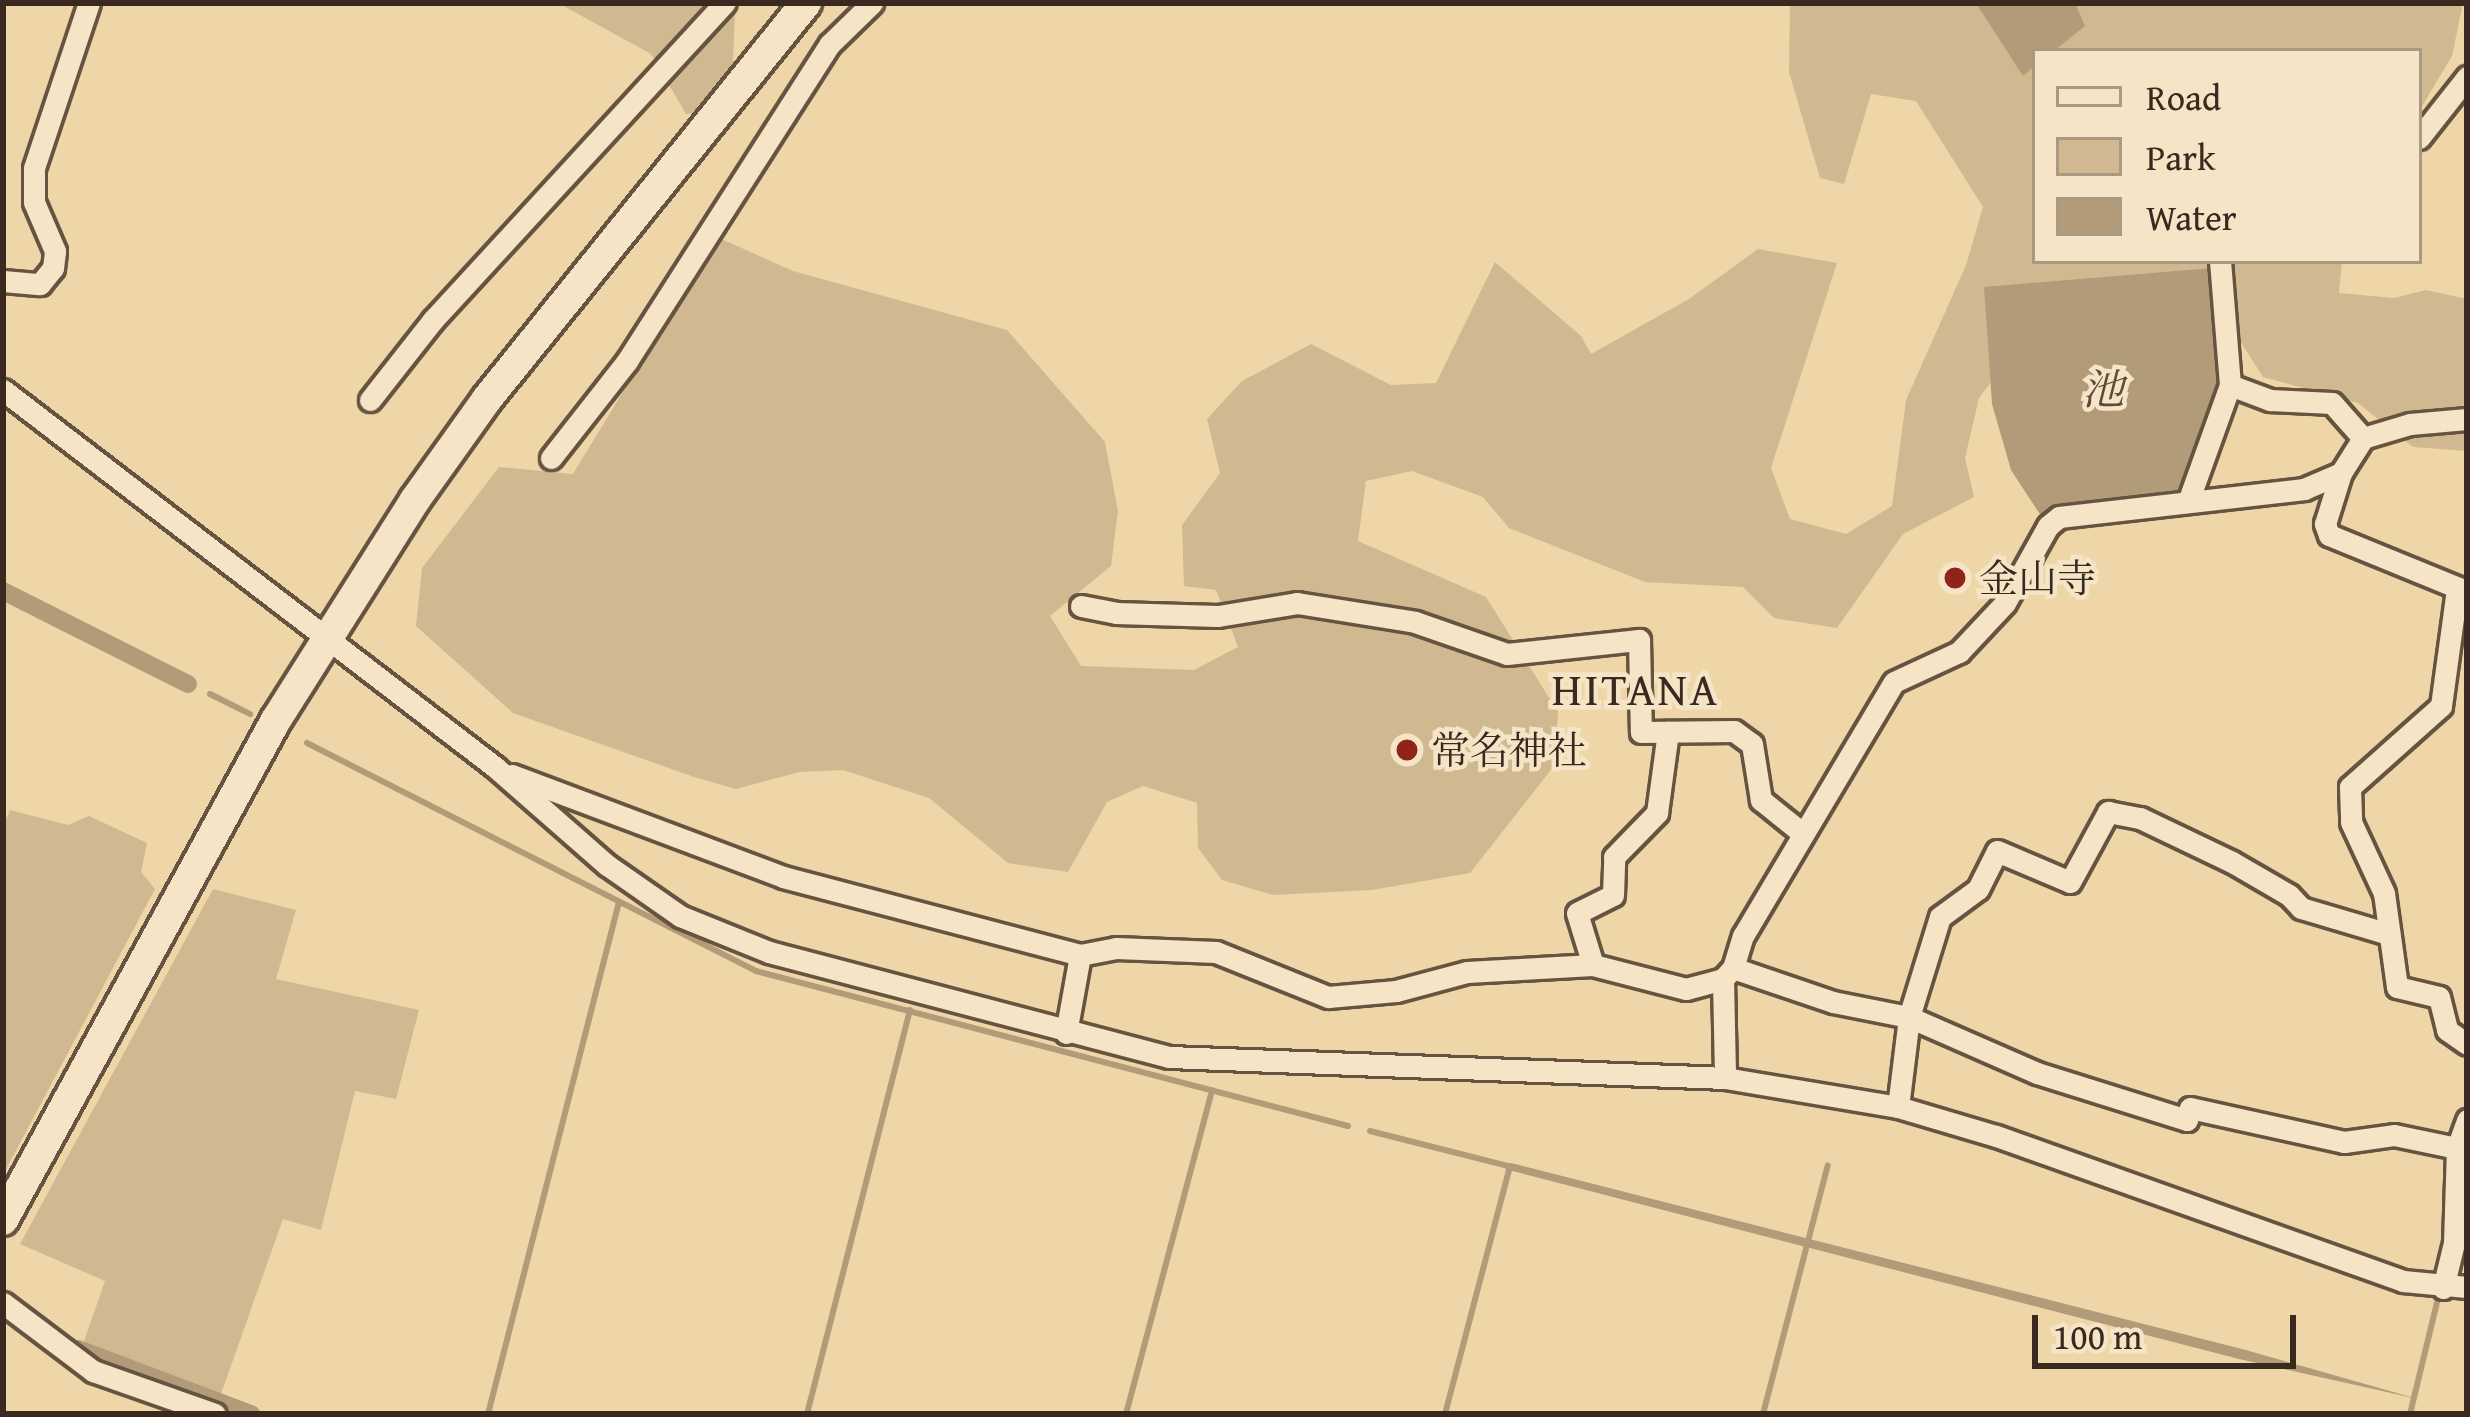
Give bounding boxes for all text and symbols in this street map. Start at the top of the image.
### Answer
legend [2032,48,2422,264]
text: Road [2146,70,2221,123]
text: Park [2146,130,2216,183]
text: Water [2146,190,2237,243]
water label: 池 [2082,364,2124,414]
place label: 金山寺 [1979,555,2096,601]
marker: 金山寺 [1942,565,1968,591]
district label: HITANA [1552,662,1720,716]
place label: 常名神社 [1431,727,1587,773]
marker: 常名神社 [1394,737,1420,763]
scale bar [2038,1291,2302,1365]
text: 100 m [2053,1309,2142,1362]

